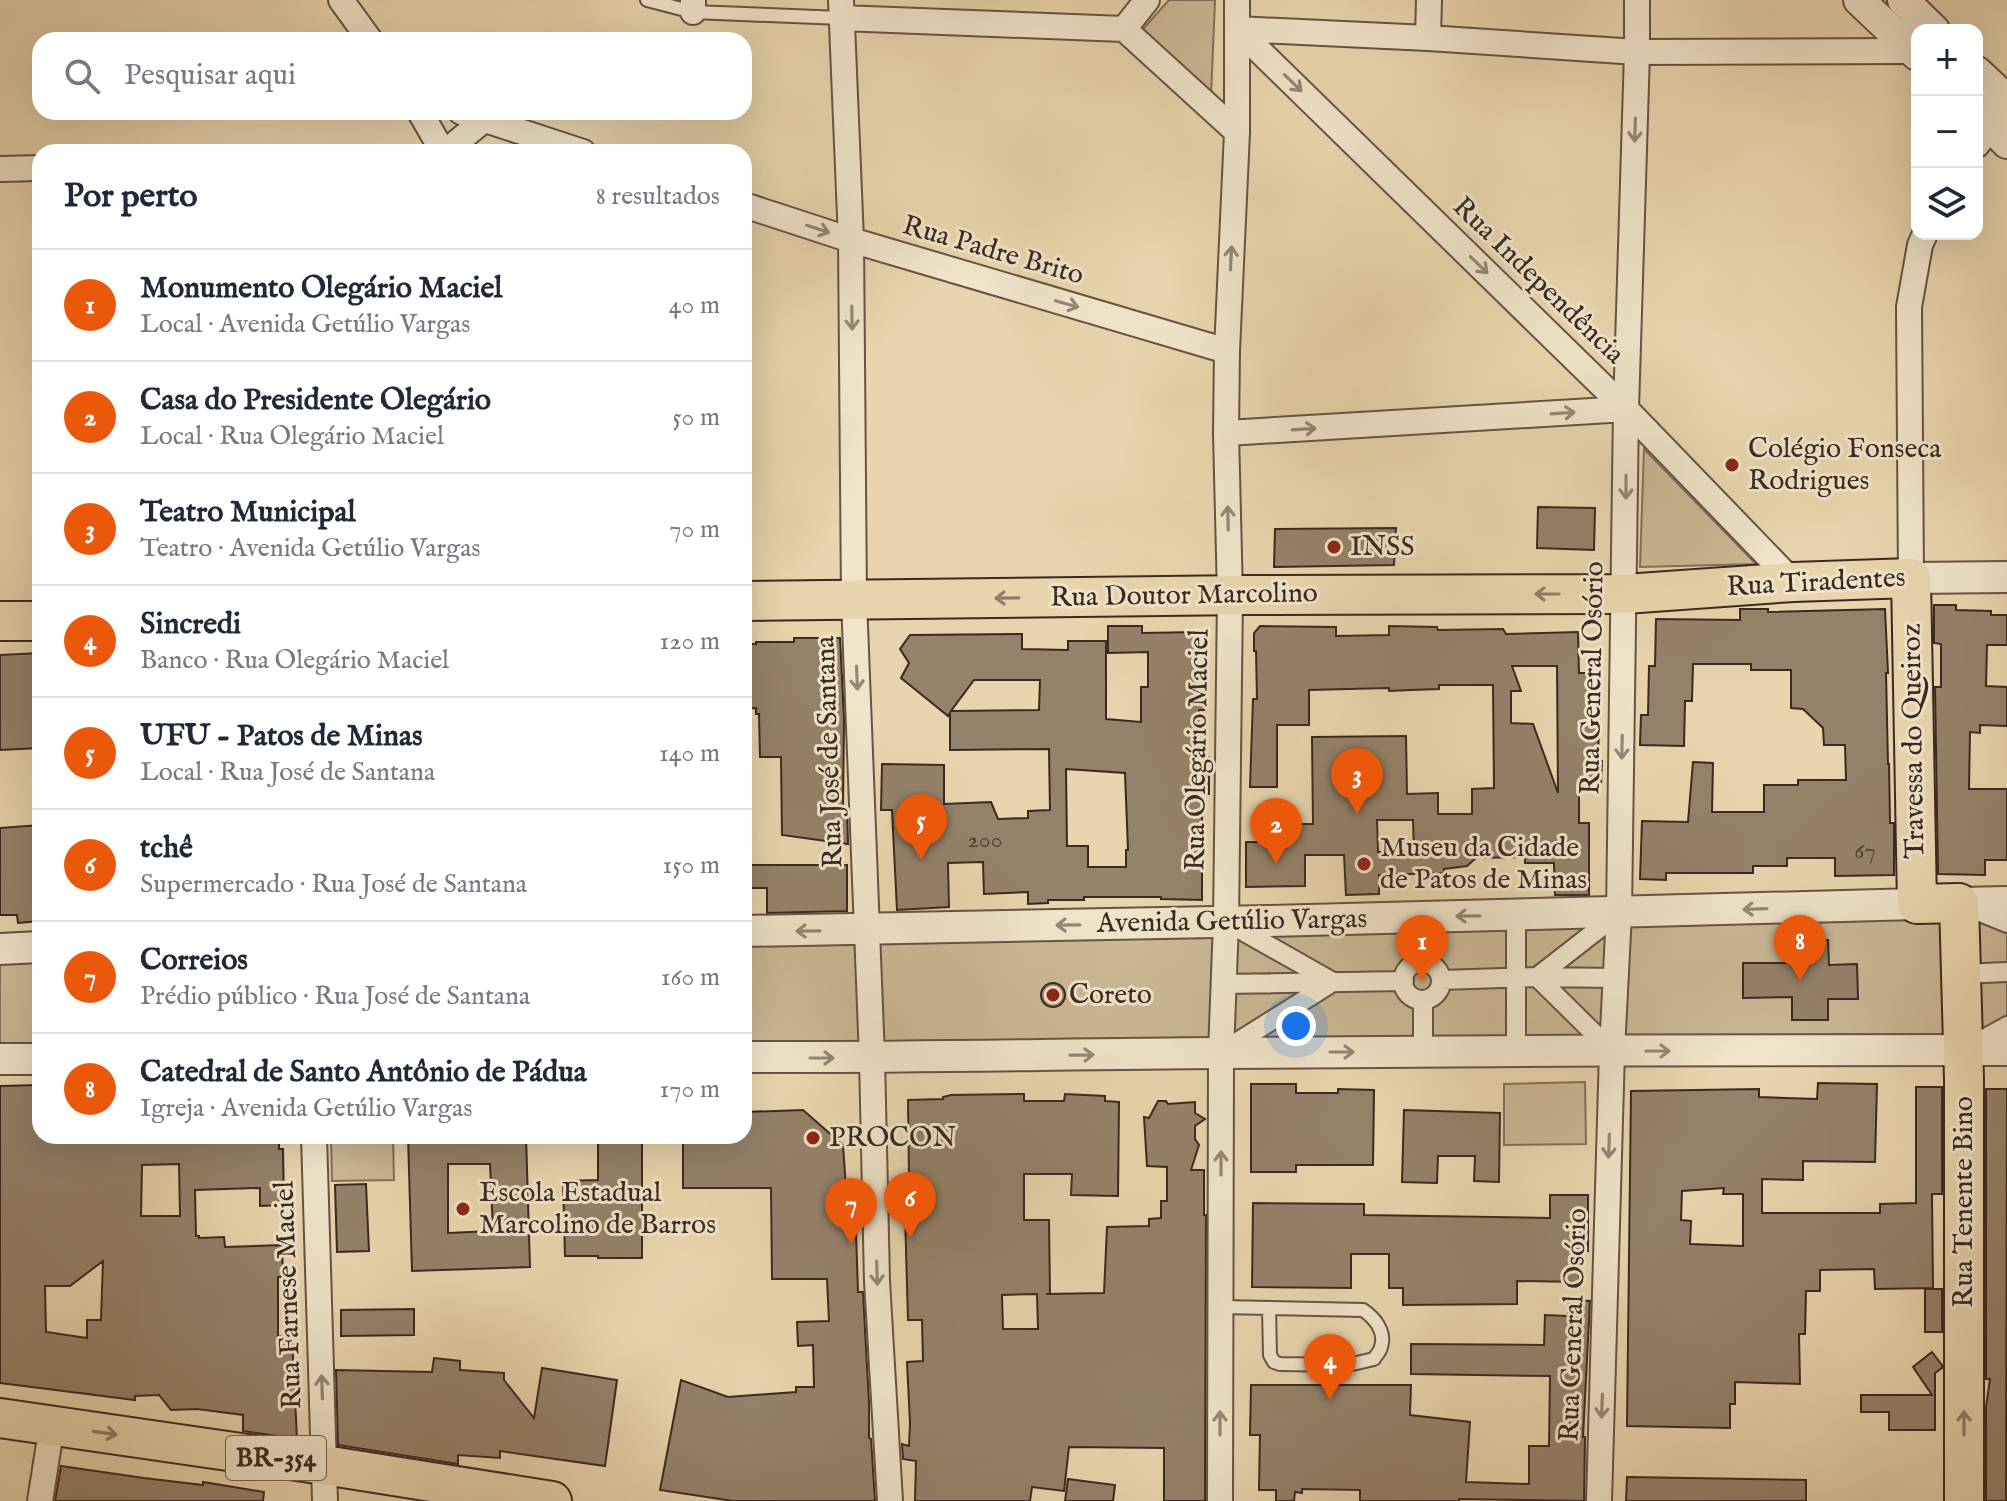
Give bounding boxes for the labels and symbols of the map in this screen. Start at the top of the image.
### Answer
one-way arrow [1282,73,1302,92]
one-way arrow [1627,116,1643,143]
street label: Rua Independência [1445,190,1632,373]
street label: Rua Padre Brito [898,208,1088,294]
one-way arrow [805,223,830,237]
one-way arrow [1223,245,1238,272]
one-way arrow [1469,255,1488,274]
one-way arrow [1054,297,1080,312]
one-way arrow [844,304,859,331]
one-way arrow [1549,405,1576,420]
one-way arrow [1290,421,1317,436]
place label: Colégio Fonseca Rodrigues [1748,432,1942,499]
marker: Colégio Fonseca Rodrigues [1723,456,1741,474]
one-way arrow [1618,473,1633,500]
one-way arrow [1220,505,1236,532]
place label: INSS [1350,530,1415,565]
marker: INSS [1325,538,1343,556]
street label: Rua General Osório [1573,561,1613,795]
street label: Rua Tiradentes [1726,561,1906,605]
street label: Rua Doutor Marcolino [1050,576,1318,616]
one-way arrow [1534,586,1561,602]
one-way arrow [994,590,1021,606]
street label: Travessa do Queiroz [1894,623,1934,859]
street label: Rua Olegário Maciel [1178,628,1218,871]
street label: Rua José de Santana [808,634,852,869]
one-way arrow [849,664,864,691]
one-way arrow [1614,733,1630,760]
pin: 3 [1331,748,1383,814]
pin: 5 [895,794,947,860]
pin: 2 [1250,798,1302,864]
house number: 200 [968,825,1002,856]
place label: Museu da Cidade de Patos de Minas [1380,831,1587,898]
house number: 67 [1854,836,1876,867]
marker: Museu da Cidade de Patos de Minas [1355,855,1373,873]
one-way arrow [1742,901,1769,916]
street label: Avenida Getúlio Vargas [1096,902,1367,942]
one-way arrow [1455,908,1482,924]
pin: 1 [1396,915,1448,981]
pin: 8 [1774,915,1826,981]
one-way arrow [1055,918,1082,933]
one-way arrow [795,923,822,938]
place label: Coreto [1069,978,1152,1013]
marker: Coreto [1044,986,1062,1004]
your location [1276,1006,1316,1046]
one-way arrow [1644,1043,1671,1059]
one-way arrow [1328,1044,1355,1060]
one-way arrow [1068,1047,1095,1063]
one-way arrow [808,1050,835,1066]
street label: Rua Tenente Bino [1947,1096,1982,1308]
place label: PROCON [829,1121,956,1156]
marker: PROCON [804,1129,822,1147]
one-way arrow [1601,1132,1617,1159]
one-way arrow [1213,1150,1228,1177]
pin: 6 [884,1172,936,1238]
place label: Escola Estadual Marcolino de Barros [479,1176,716,1243]
pin: 7 [825,1178,877,1244]
street label: Rua Farnese Maciel [268,1180,310,1410]
marker: Escola Estadual Marcolino de Barros [454,1200,472,1218]
street label: Rua General Osório [1552,1208,1596,1442]
one-way arrow [869,1259,885,1286]
pin: 4 [1304,1334,1356,1400]
one-way arrow [314,1374,330,1401]
one-way arrow [1594,1392,1609,1419]
one-way arrow [1212,1410,1228,1437]
one-way arrow [1956,1410,1972,1437]
one-way arrow [92,1426,117,1441]
road number: BR-354 [226,1436,326,1480]

